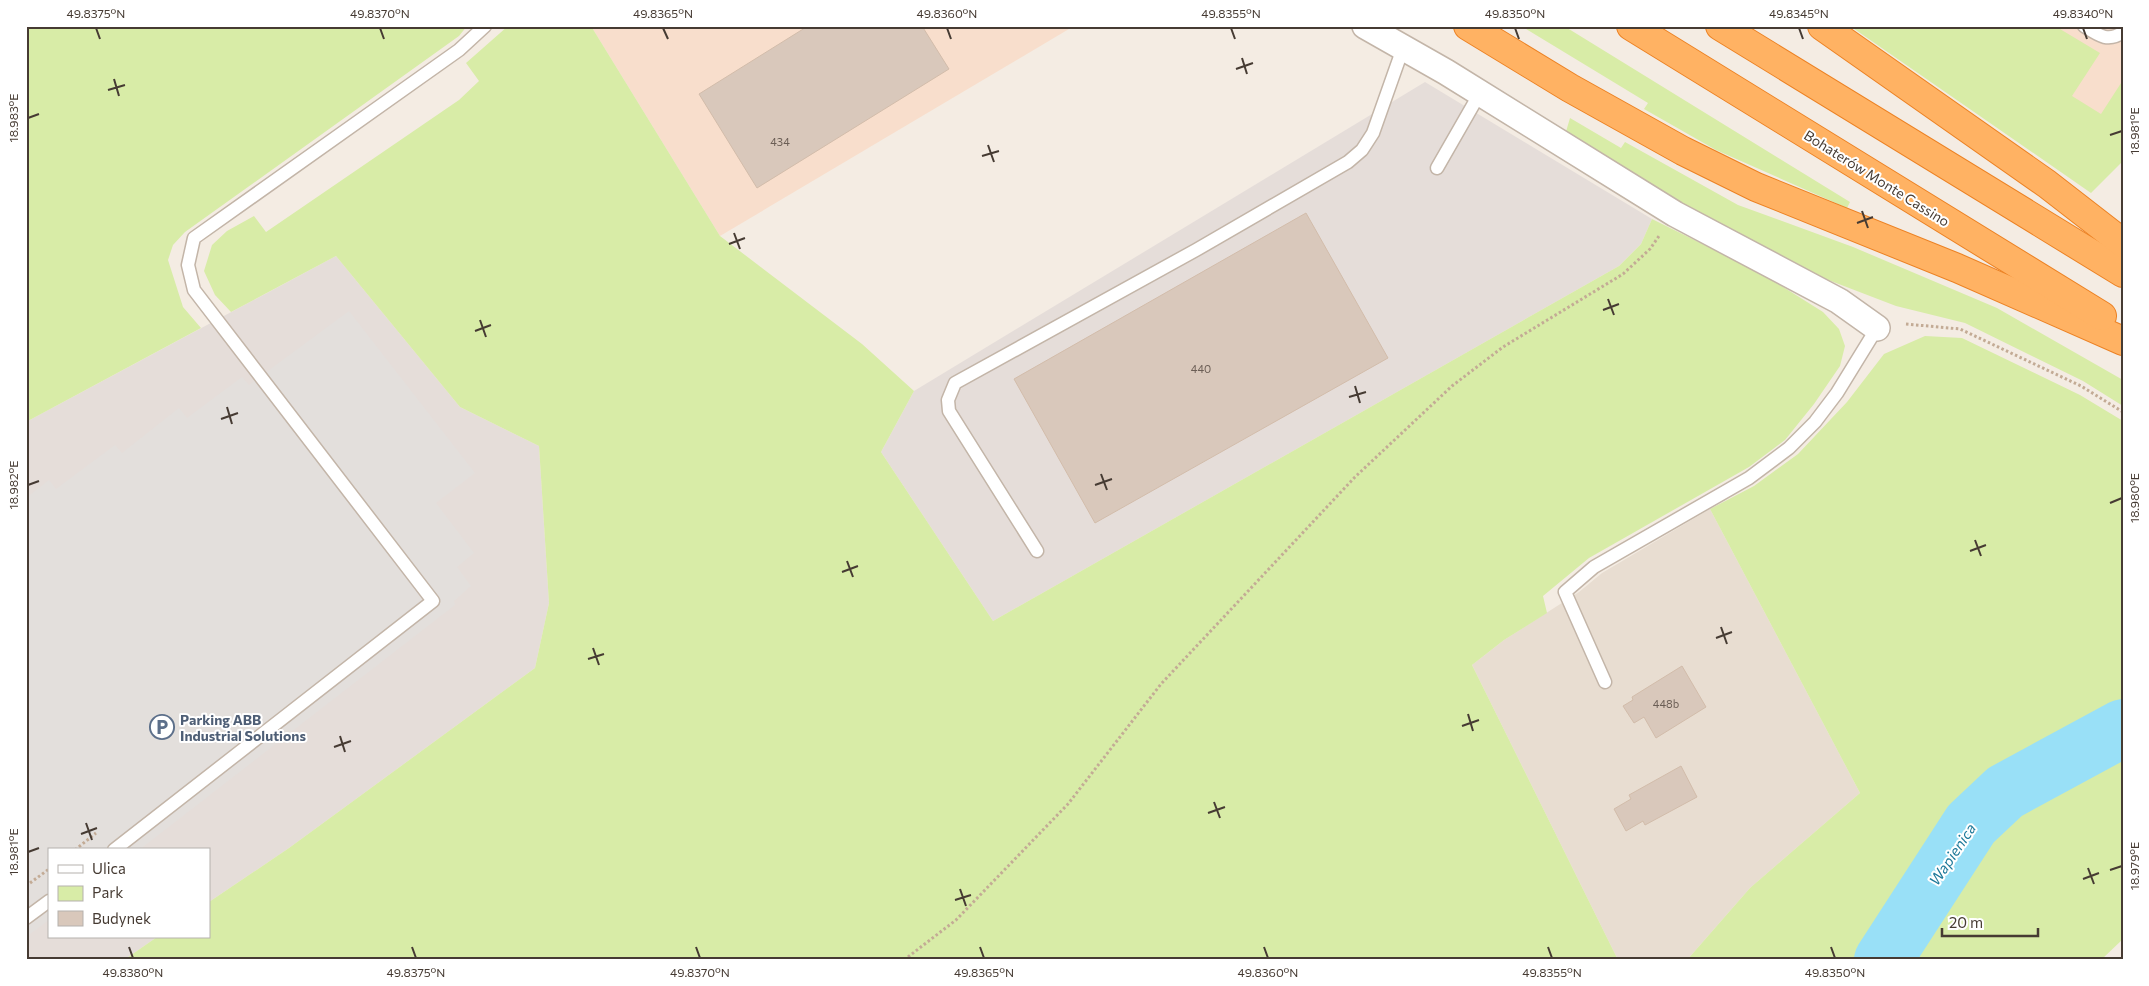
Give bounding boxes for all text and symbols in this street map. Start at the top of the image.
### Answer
text: 49.8375°N [67,6,125,20]
text: 49.8370°N [350,6,410,20]
text: 49.8365°N [633,6,693,20]
text: 49.8360°N [917,6,977,20]
text: 49.8355°N [1201,6,1261,20]
text: 49.8350°N [1485,6,1545,20]
text: 49.8345°N [1769,6,1829,20]
text: 49.8340°N [2053,6,2113,20]
text: 18.983°E [6,94,20,142]
text: 18.981°E [2127,107,2141,155]
street label: Bohaterów Monte Cassino [1801,126,1953,230]
house number: 434 [770,135,790,148]
house number: 440 [1191,362,1211,375]
text: 18.982°E [6,461,20,509]
text: 18.980°E [2127,473,2141,523]
house number: 448b [1653,697,1679,710]
place label: Parking ABB Industrial Solutions [180,711,306,744]
parking icon: Parking ABB Industrial Solutions [149,714,175,740]
water label: Wapienica [1925,820,1979,888]
text: 18.981°E [6,828,20,876]
text: 18.979°E [2127,842,2141,890]
legend [48,848,210,938]
text: Ulica [92,859,126,877]
text: Park [92,883,123,901]
scale bar [1942,906,2038,938]
text: Budynek [92,909,151,927]
text: 20 m [1949,913,1983,931]
text: 49.8380°N [103,965,163,979]
text: 49.8375°N [387,965,445,979]
text: 49.8370°N [670,965,730,979]
text: 49.8365°N [954,965,1014,979]
text: 49.8360°N [1238,965,1298,979]
text: 49.8355°N [1522,965,1582,979]
text: 49.8350°N [1805,965,1865,979]

